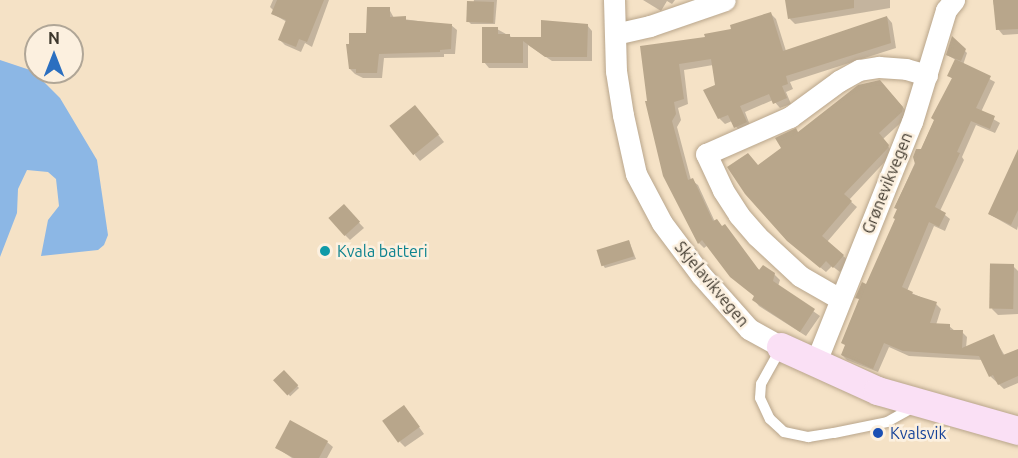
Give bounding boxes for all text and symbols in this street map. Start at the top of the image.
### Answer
north arrow [24,24,84,84]
text: N [48,29,60,47]
street label: Grønevikvegen [858,130,916,236]
street label: Skjelavikvegen [671,238,753,330]
place label: Kvala batteri [337,241,428,261]
marker: Kvala batteri [318,244,332,258]
place label: Kvalsvik [890,423,947,443]
marker: Kvalsvik [871,426,885,440]

